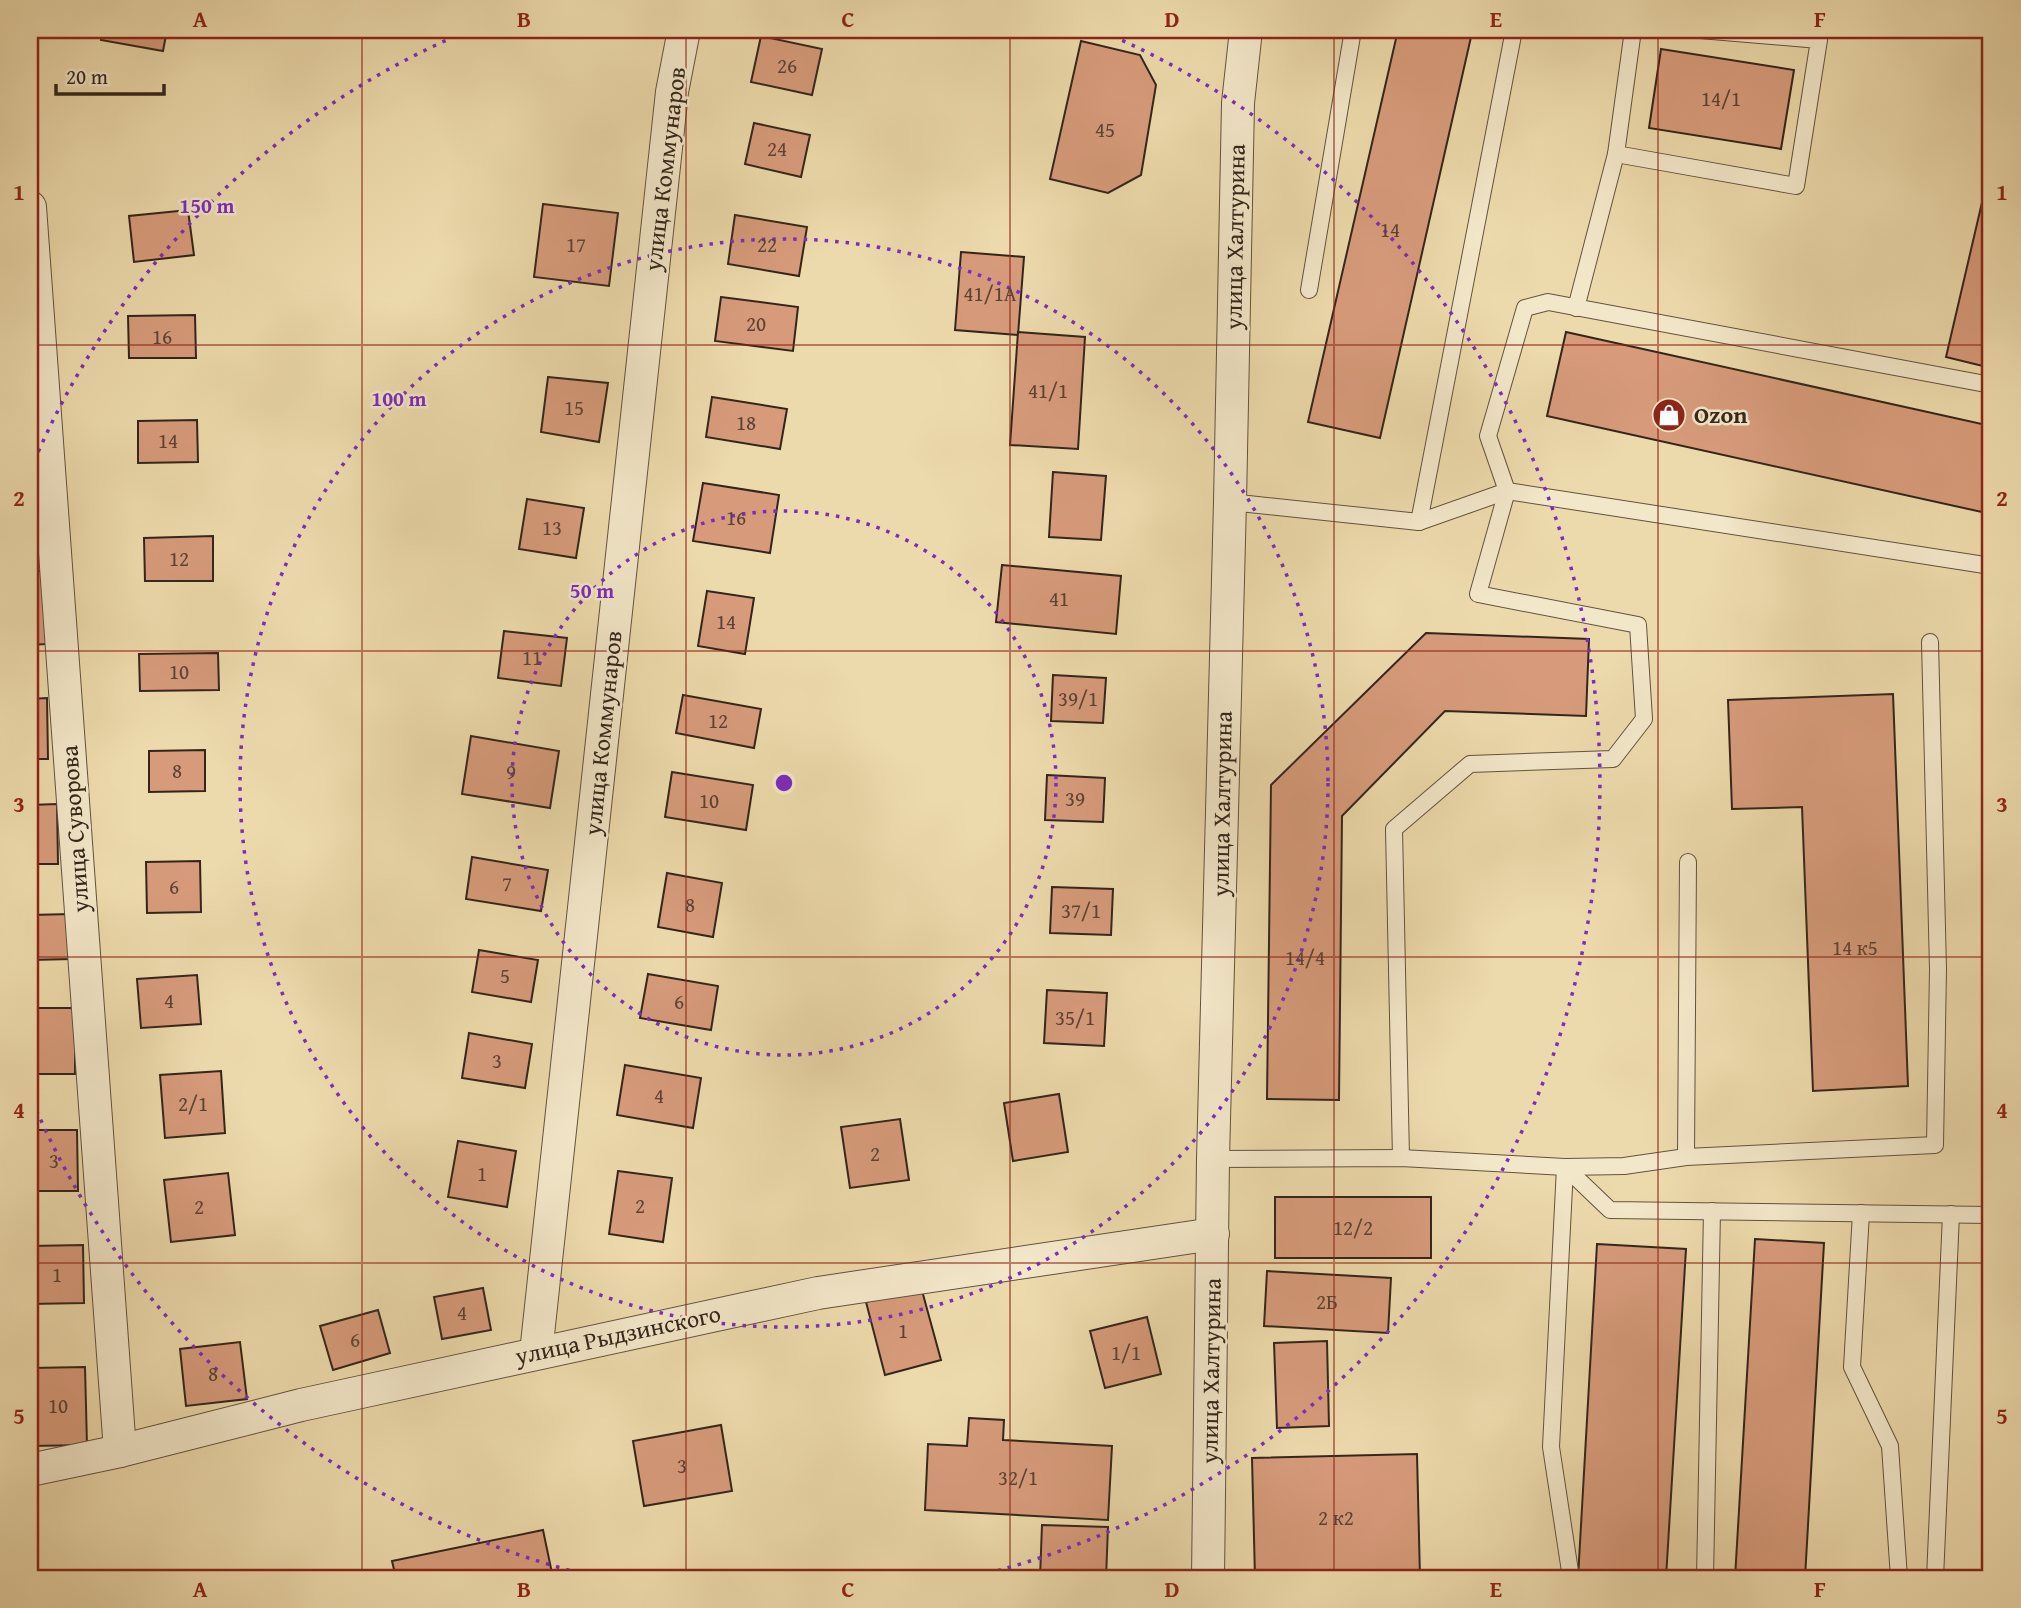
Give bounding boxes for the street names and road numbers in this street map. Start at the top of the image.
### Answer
street label: улица Коммунаров [634,65,694,274]
street label: улица Халтурина [1215,143,1254,331]
street label: улица Коммунаров [574,629,631,838]
street label: улица Халтурина [1202,710,1241,898]
street label: улица Суворова [51,744,98,915]
street label: улица Халтурина [1191,1277,1230,1465]
street label: улица Рыдзинского [511,1296,724,1374]

